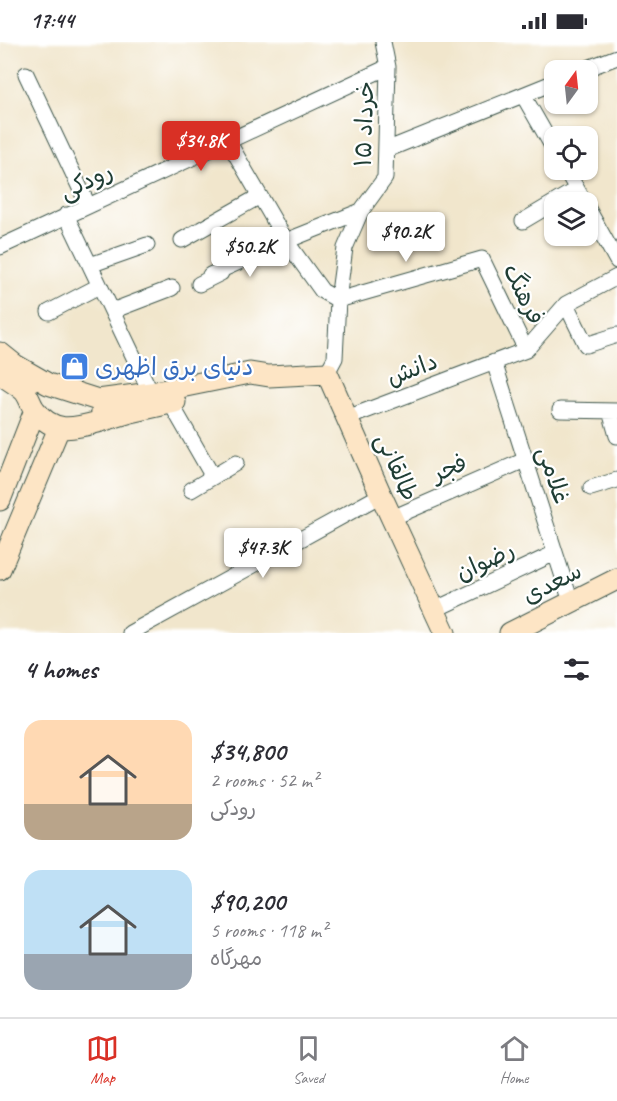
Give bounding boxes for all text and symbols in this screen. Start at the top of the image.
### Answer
text: 17:44 [30,7,74,35]
north arrow [544,60,598,114]
map controls [544,60,598,246]
street label: ۱۵ خرداد [348,80,380,168]
pin: $34.8K [152,121,250,172]
button: locate [544,126,598,180]
text: $34.8K [176,128,226,153]
street label: رودکی [55,156,117,206]
button: layers [544,192,598,246]
pin: $90.2K [357,212,455,263]
text: $90.2K [381,219,431,244]
pin: $50.2K [201,227,299,278]
text: $50.2K [225,234,275,259]
street label: فرهنگ [497,259,551,329]
street label: دانش [382,346,442,392]
shop icon: دنیای برق اظهری [58,351,90,383]
place label: دنیای برق اظهری [95,352,253,382]
street label: طالقانی [369,428,425,506]
street label: غلامی [531,443,577,507]
street label: فجر [425,447,471,490]
pin: $47.3K [214,528,312,579]
street label: رضوان [451,534,519,588]
text: $47.3K [238,535,288,560]
street label: سعدی [517,555,587,611]
text: 4 homes [24,653,97,686]
icon: filters [560,653,593,686]
text: $34,800 [210,735,285,768]
icon: home [72,744,144,816]
text: 2 rooms · 52 m² [210,768,318,793]
text: رودکی [210,796,256,821]
text: $90,200 [210,885,285,918]
icon: home [72,894,144,966]
text: 5 rooms · 118 m² [210,918,327,943]
text: مهرگاه [210,946,262,971]
tab: Map [86,1032,119,1088]
tab: Saved [292,1032,325,1088]
tab: Home [498,1032,531,1088]

